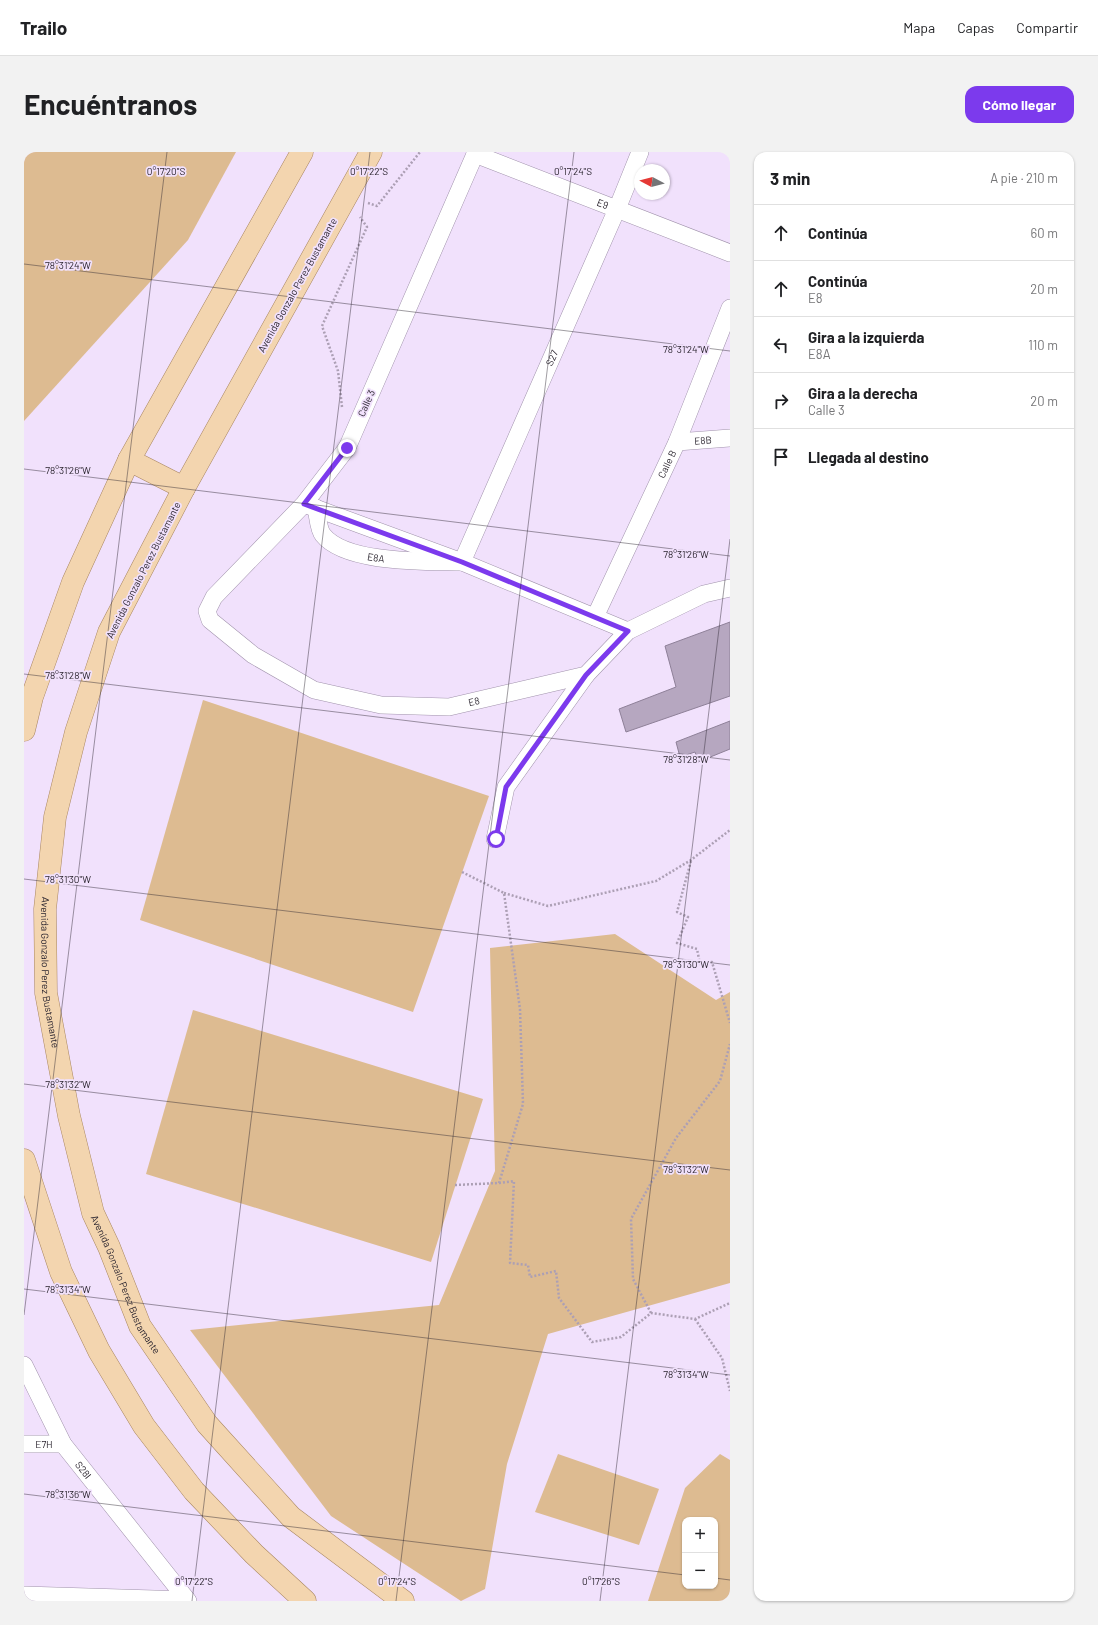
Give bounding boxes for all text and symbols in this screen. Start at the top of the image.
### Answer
text: Trailo [20,16,67,39]
text: Mapa [903,19,935,36]
text: Capas [957,19,994,36]
text: Compartir [1016,19,1078,36]
button: Cómo llegar [965,86,1074,123]
text: Encuéntranos [24,87,197,121]
north arrow [634,164,670,200]
text: 0°17'20"S [147,165,185,177]
text: 0°17'22"S [350,165,388,177]
text: 0°17'24"S [554,165,592,177]
text: 3 min [770,168,810,188]
text: A pie · 210 m [990,170,1058,186]
street label: E9 [595,196,610,211]
street label: Avenida Gonzalo Perez Bustamante [255,216,339,354]
icon: ahead [770,222,792,244]
text: Continúa [808,224,868,242]
text: 60 m [1031,225,1058,241]
text: 78°31'24"W [45,259,91,271]
text: Continúa [808,272,868,290]
icon: ahead [770,278,792,300]
text: 20 m [1030,281,1058,297]
text: E8 [808,290,823,306]
text: Gira a la izquierda [808,328,924,346]
icon: left [770,334,792,356]
text: 110 m [1028,337,1058,353]
text: 78°31'24"W [663,343,709,355]
text: E8A [808,346,831,362]
street label: S27 [543,348,560,368]
text: Gira a la derecha [808,384,918,402]
street label: Calle 3 [355,388,377,418]
icon: right [770,390,792,412]
text: 20 m [1030,393,1058,409]
text: Calle 3 [808,402,845,418]
street label: E8B [694,433,712,447]
route end [338,439,356,457]
icon: arrive [770,446,792,468]
street label: Calle B [655,448,678,480]
text: Llegada al destino [808,448,929,466]
text: 78°31'26"W [45,464,91,476]
street label: Avenida Gonzalo Perez Bustamante [103,500,183,640]
text: 78°31'26"W [663,548,709,560]
street label: E8A [366,550,385,565]
text: 78°31'28"W [45,669,91,681]
street label: E8 [467,694,481,708]
text: 78°31'28"W [663,753,709,765]
route start [487,830,505,848]
text: 78°31'30"W [45,873,91,885]
street label: Avenida Gonzalo Perez Bustamante [39,896,62,1049]
text: 78°31'30"W [663,958,709,970]
text: 78°31'32"W [45,1078,91,1090]
text: 78°31'32"W [663,1163,709,1175]
street label: Avenida Gonzalo Perez Bustamante [89,1213,163,1356]
text: 78°31'34"W [45,1283,91,1295]
text: 78°31'34"W [663,1368,709,1380]
street label: E7H [35,1438,53,1450]
street label: S28l [73,1459,94,1481]
text: 78°31'36"W [45,1488,91,1500]
map controls [682,1517,718,1589]
button: + [682,1517,718,1553]
button: − [682,1553,718,1589]
text: 0°17'22"S [175,1575,213,1587]
text: 0°17'24"S [378,1575,416,1587]
text: 0°17'26"S [582,1575,620,1587]

